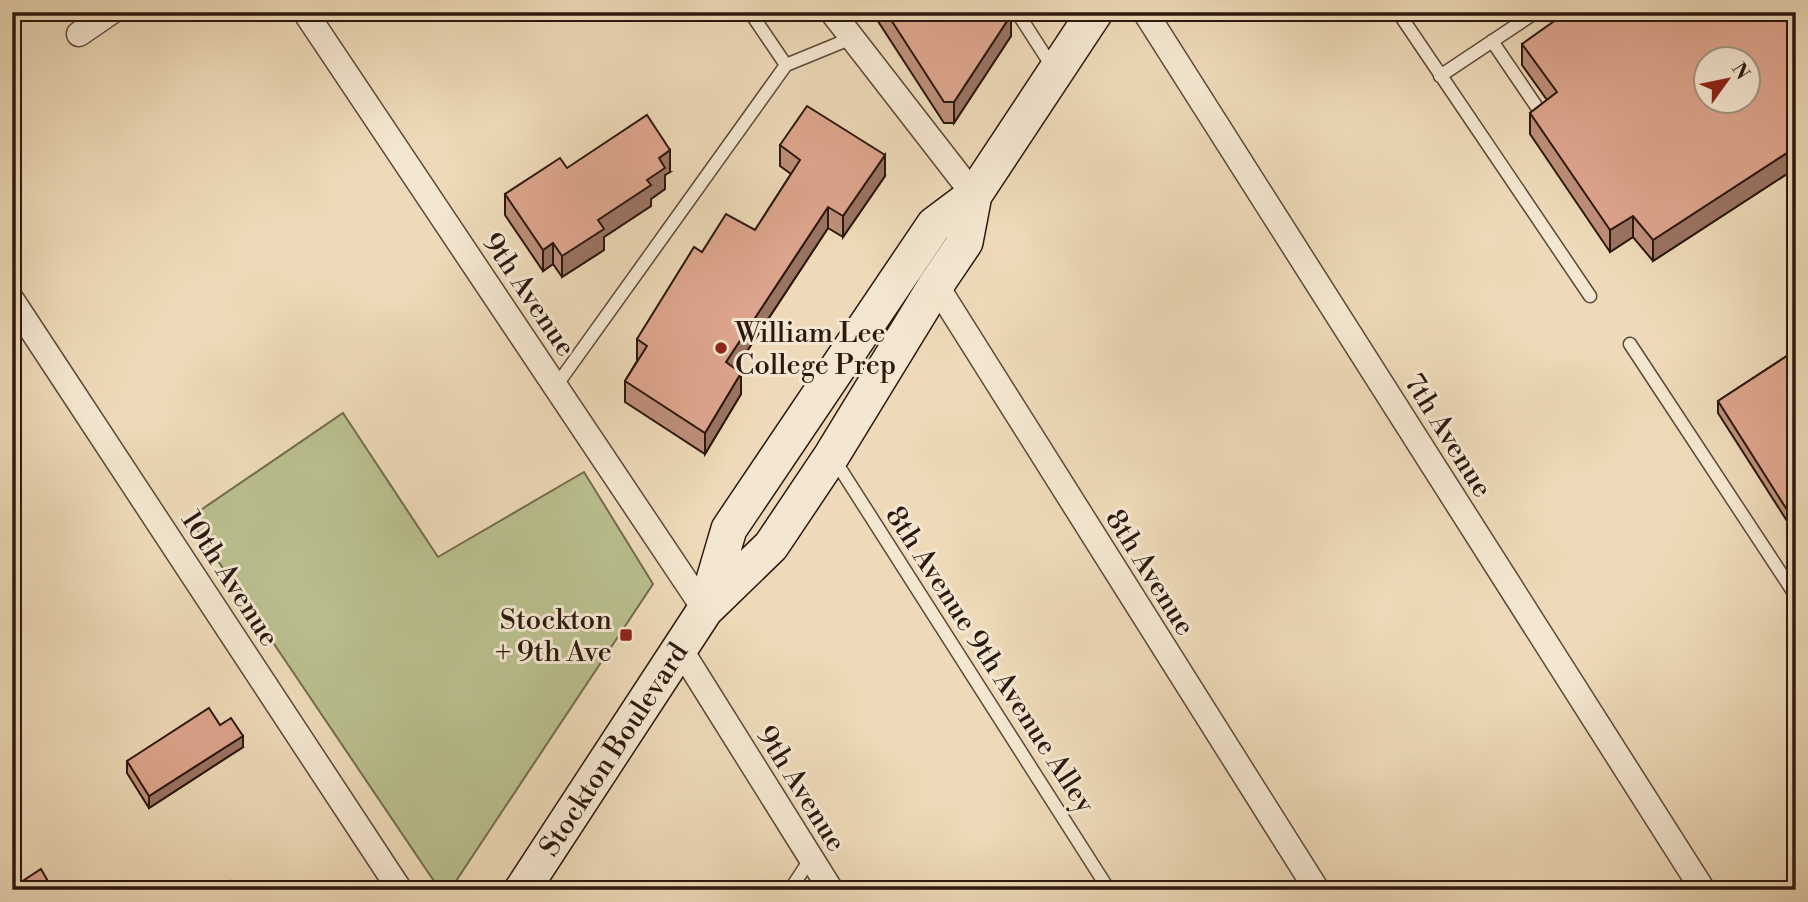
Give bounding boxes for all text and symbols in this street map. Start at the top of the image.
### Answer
north arrow [1692,46,1762,116]
text: N [1726,58,1755,84]
street label: 9th Avenue [475,226,583,363]
place label: William Lee College Prep [734,316,896,383]
marker: William Lee College Prep [713,340,729,356]
street label: 7th Avenue [1396,368,1499,504]
street label: 8th Avenue 9th Avenue Alley [877,500,1102,820]
street label: 8th Avenue [1097,503,1202,642]
street label: 10th Avenue [173,504,287,653]
place label: Stockton + 9th Ave [495,603,612,670]
marker: Stockton + 9th Ave [618,627,634,643]
street label: Stockton Boulevard [532,636,696,863]
street label: 9th Avenue [748,719,853,858]

